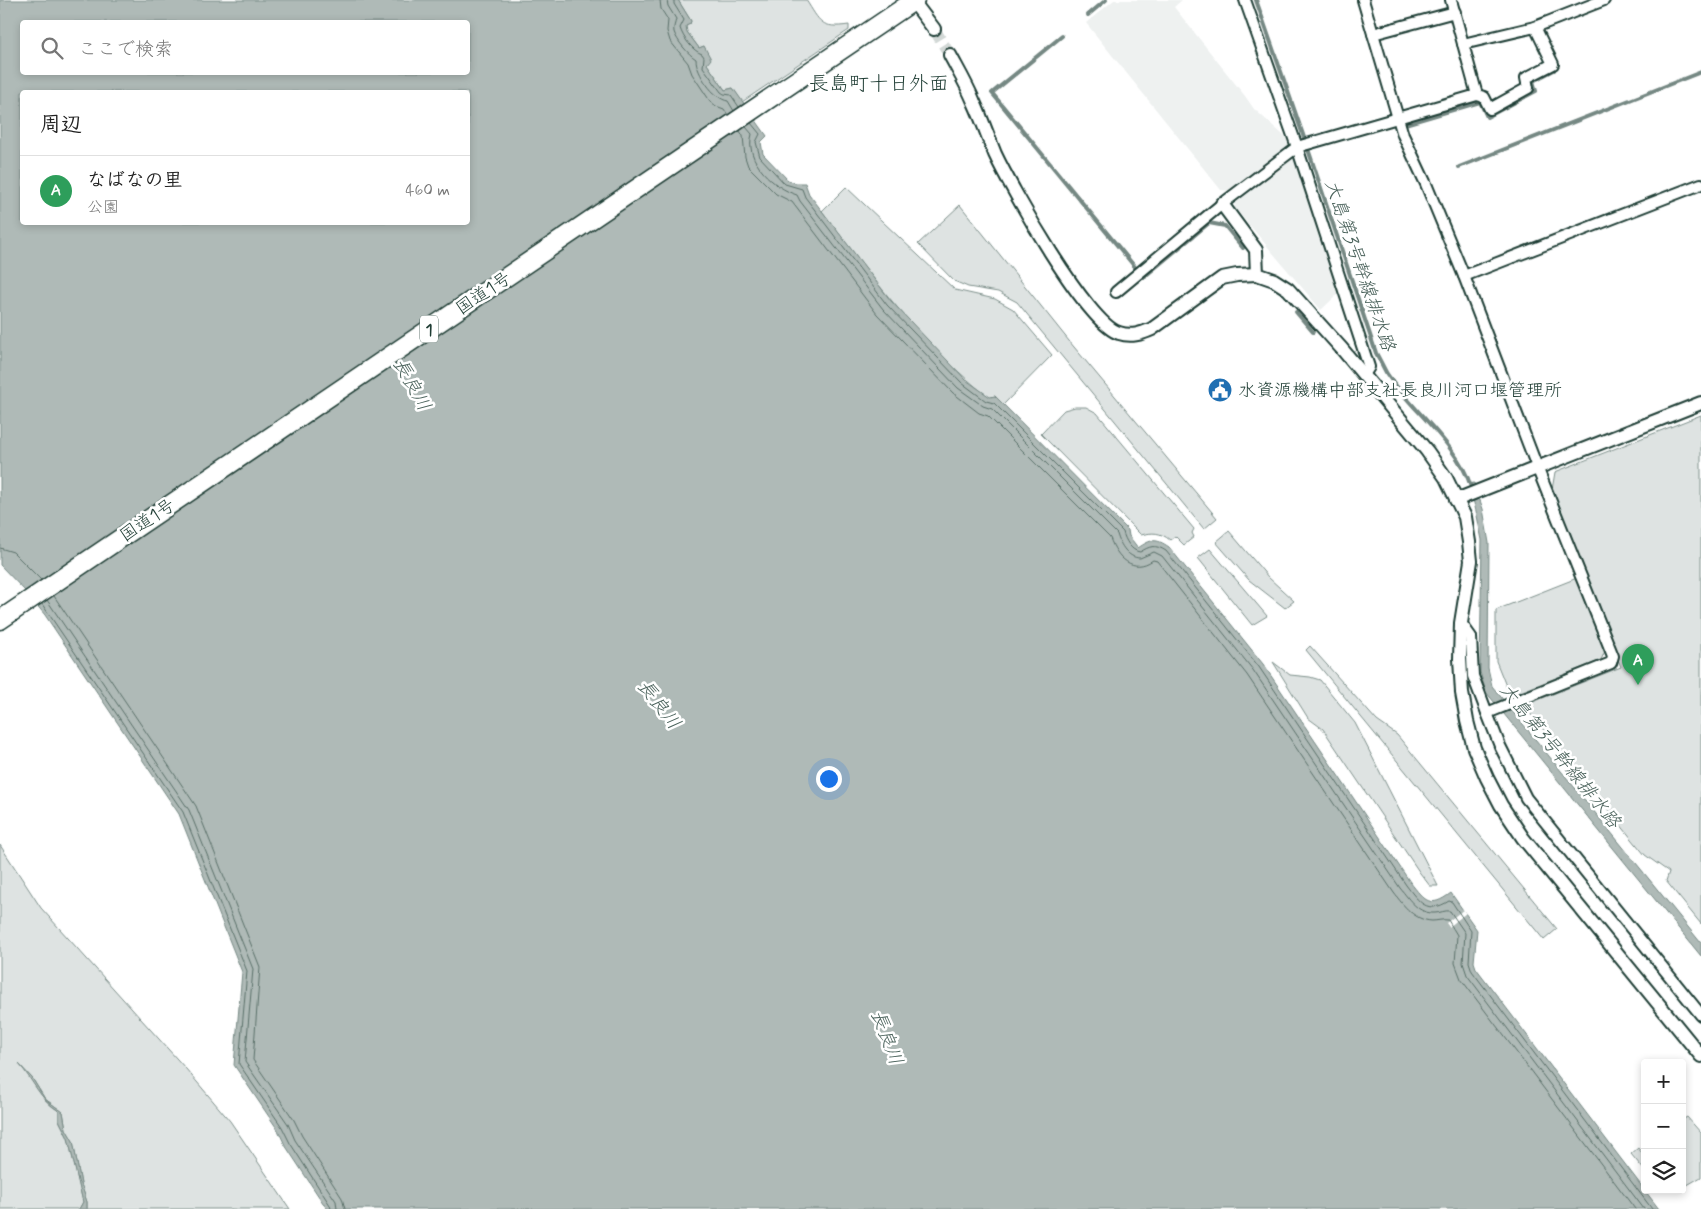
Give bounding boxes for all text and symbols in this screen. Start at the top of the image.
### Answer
search box [20,20,470,75]
icon: search [38,34,66,62]
text: ここで検索 [78,37,173,62]
district label: 長島町十日外面 [809,71,949,98]
text: 周辺 [40,111,82,139]
text: なばなの里 [87,168,182,193]
water label: 大島第3号幹線排水路 [1319,177,1401,355]
text: A [51,180,61,201]
text: 460 m [405,180,450,201]
text: 公園 [87,197,119,218]
street label: 国道1号 [451,267,516,321]
road number: 1 [420,316,438,342]
water label: 長良川 [387,354,436,416]
public building icon: 水資源機構中部支社長良川河口堰管理所 [1207,377,1233,403]
place label: 水資源機構中部支社長良川河口堰管理所 [1238,379,1562,403]
street label: 国道1号 [115,494,180,548]
pin: A [1622,644,1654,685]
water label: 長良川 [631,675,686,735]
water label: 大島第3号幹線排水路 [1494,678,1627,834]
your location [816,766,842,792]
water label: 長良川 [865,1006,908,1069]
map controls [1641,1059,1686,1194]
button: + [1641,1059,1686,1104]
button: − [1641,1104,1686,1149]
button: layers [1641,1149,1686,1194]

